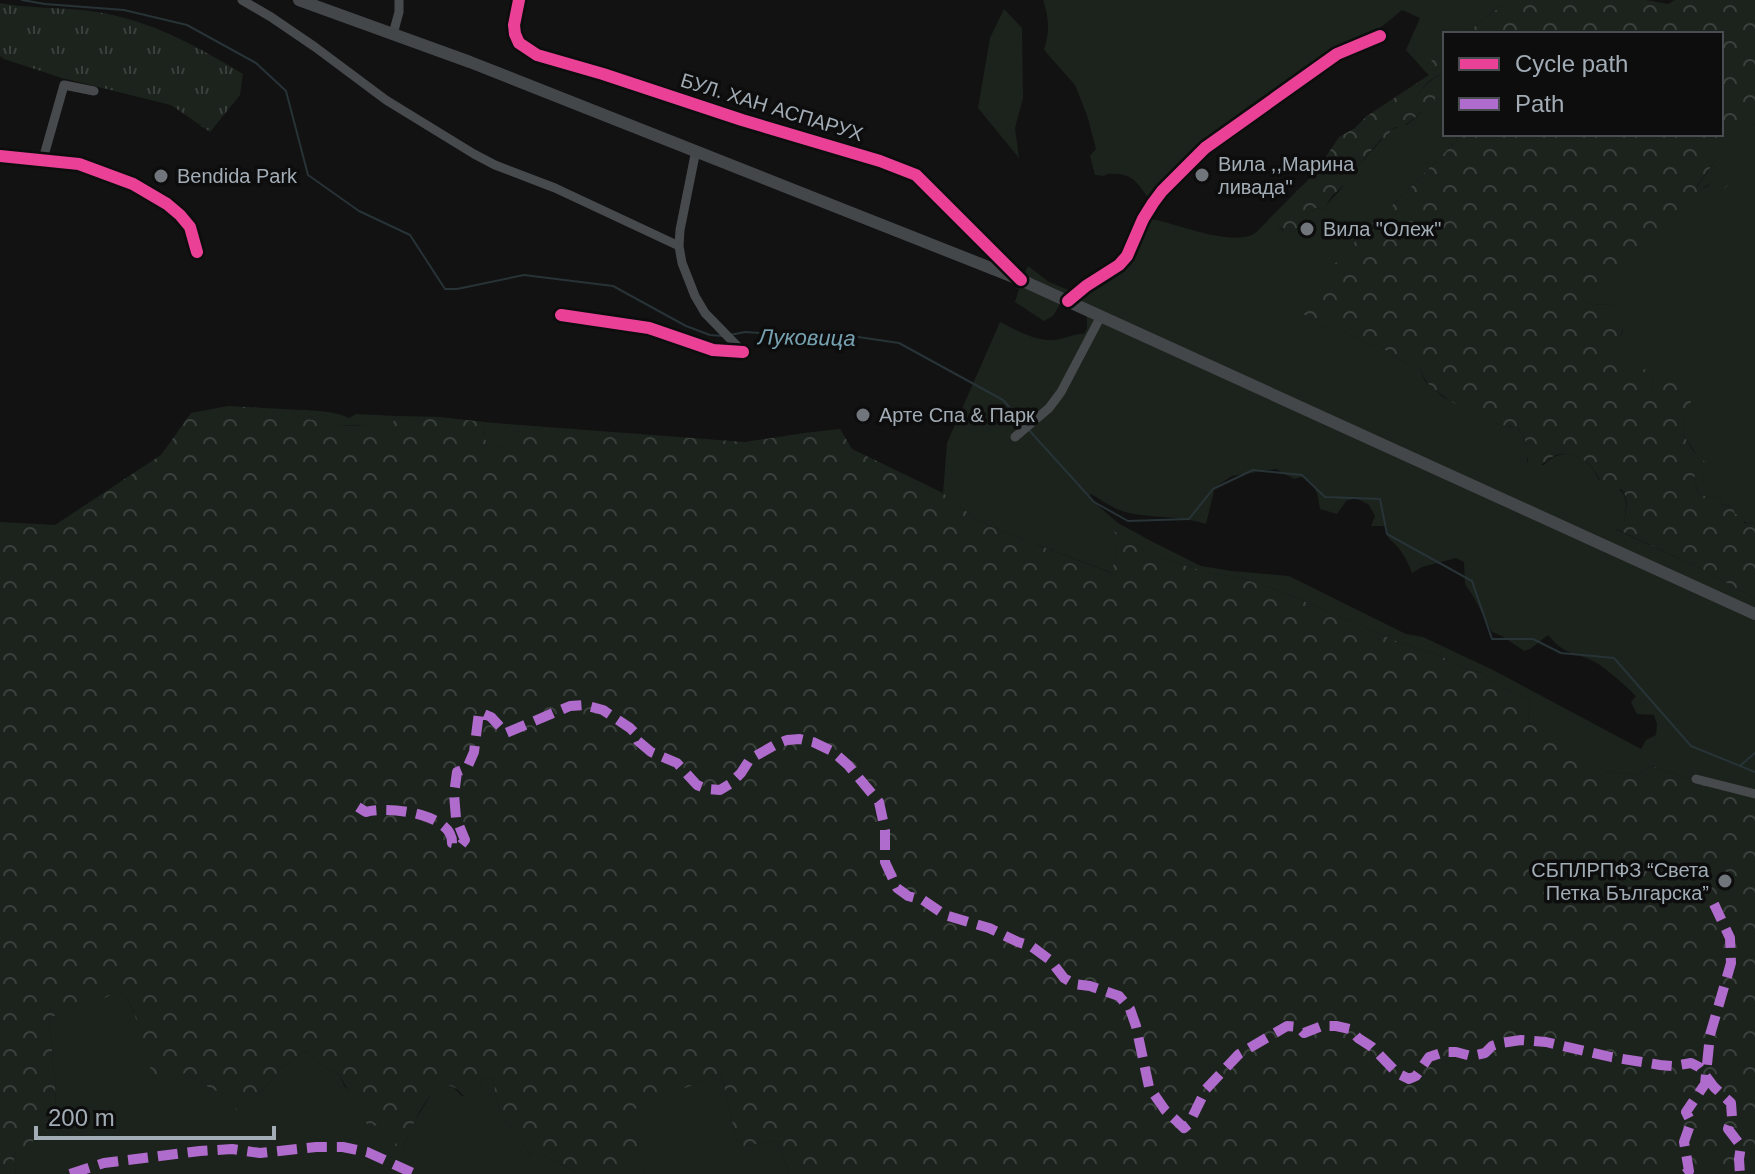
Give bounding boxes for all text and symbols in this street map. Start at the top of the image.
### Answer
legend [1443,32,1723,136]
text: Cycle path [1515,50,1628,77]
street label: БУЛ. ХАН АСПАРУХ [678,69,866,145]
text: Path [1515,90,1564,117]
place label: Вила ,,Марина ливада'' [1218,153,1355,198]
place label: Bendida Park [177,165,298,187]
marker: Вила ,,Марина ливада'' [1193,166,1211,184]
marker: Bendida Park [152,167,170,185]
place label: Вила "Олеж" [1323,218,1441,240]
marker: Вила "Олеж" [1298,220,1316,238]
water label: Луковица [756,324,856,351]
place label: Арте Спа & Парк [879,404,1035,426]
marker: Арте Спа & Парк [854,406,872,424]
place label: СБПЛРПФЗ “Света Петка Българска” [1531,859,1710,904]
marker: СБПЛРПФЗ “Света Петка Българска” [1716,872,1734,890]
scale bar [36,1090,274,1140]
text: 200 m [48,1104,115,1131]

